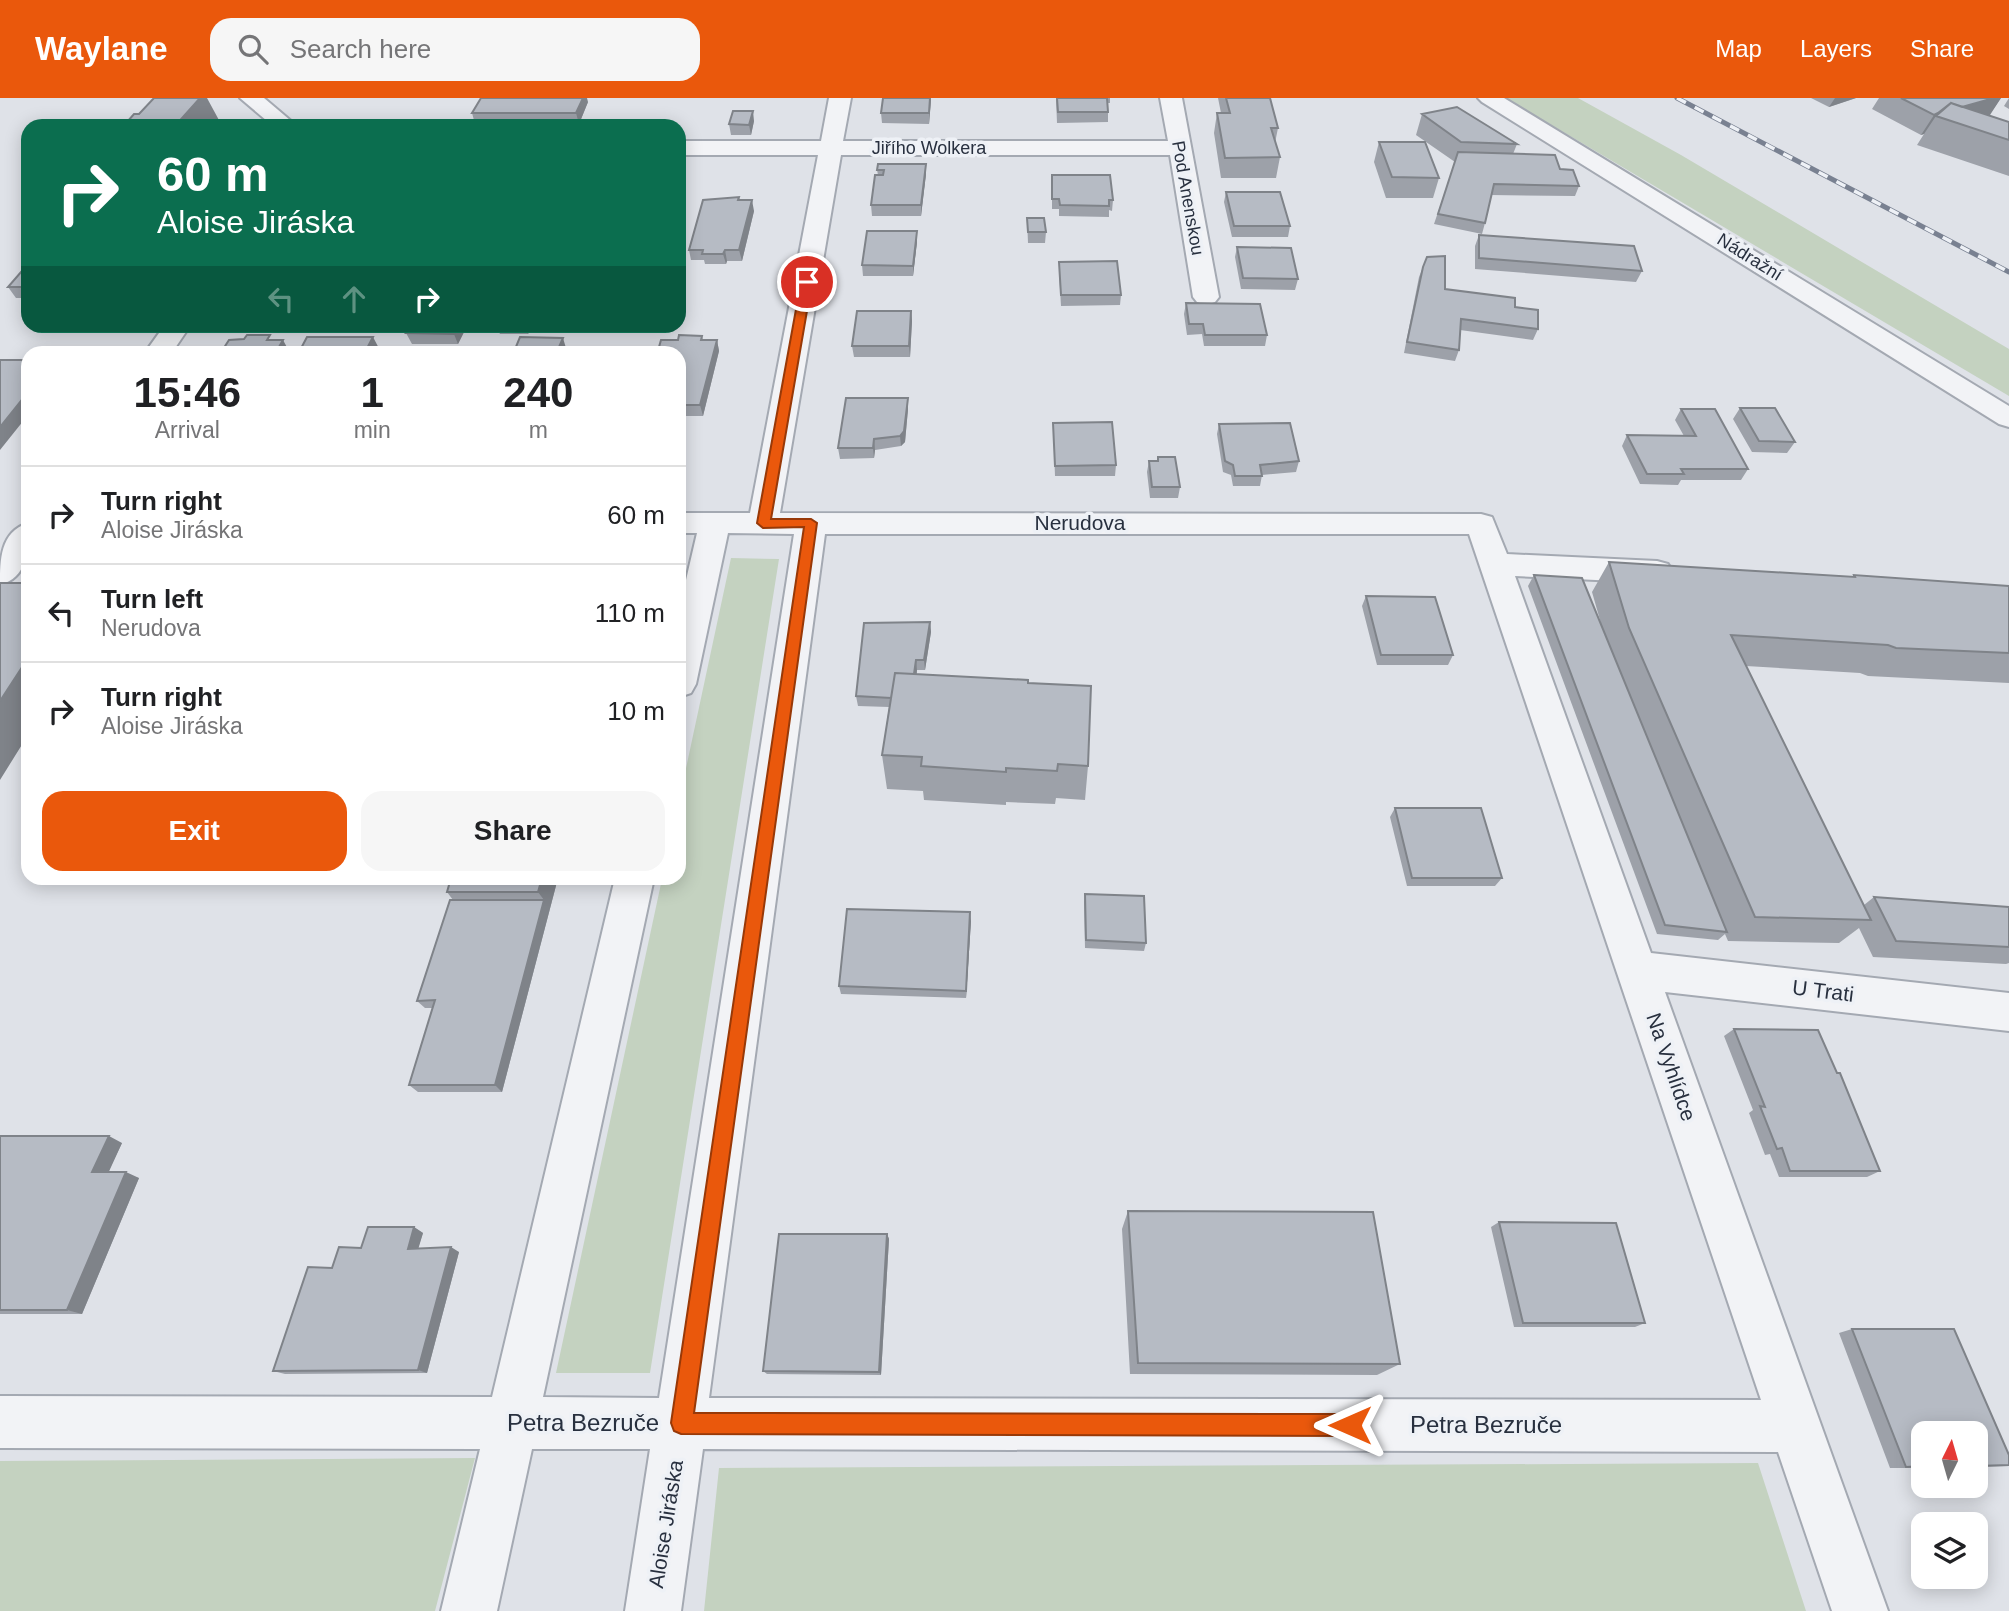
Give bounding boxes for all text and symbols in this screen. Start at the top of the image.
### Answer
search box [210,18,700,81]
text: Waylane [35,30,168,67]
icon: search [234,30,272,68]
text: Search here [290,34,431,64]
text: Map [1715,35,1762,62]
text: Layers [1800,35,1872,62]
text: Share [1910,35,1974,62]
street label: Jiřího Wolkera [872,138,987,158]
street label: Pod Anenskou [1168,139,1208,257]
icon: right [42,147,133,238]
text: 60 m [157,147,269,201]
text: Aloise Jiráska [157,204,354,240]
street label: Nádražní [1714,229,1786,285]
pin [777,252,837,312]
icon: arrive [788,263,826,301]
icon: left [262,280,300,318]
icon: ahead [335,280,373,318]
icon: right [408,280,446,318]
text: 15:46 [134,369,241,416]
text: 1 [360,369,384,416]
text: 240 [503,369,573,416]
text: Arrival [155,417,220,443]
text: min [354,417,391,443]
text: m [529,417,548,443]
text: Turn right [101,486,222,516]
icon: right [42,496,80,534]
text: 60 m [607,500,665,530]
street label: Nerudova [1034,511,1126,534]
text: Aloise Jiráska [101,517,243,543]
text: Turn left [101,584,203,614]
icon: left [42,594,80,632]
text: 110 m [595,598,665,628]
text: Nerudova [101,615,201,641]
text: Turn right [101,682,222,712]
icon: right [42,692,80,730]
text: 10 m [607,696,665,726]
text: Aloise Jiráska [101,713,243,739]
button: Exit [42,791,347,871]
button: Share [361,791,665,871]
street label: U Trati [1791,975,1855,1006]
street label: Na Vyhlídce [1642,1010,1701,1124]
position arrow [1313,1388,1387,1462]
street label: Petra Bezruče [507,1409,659,1436]
street label: Petra Bezruče [1410,1411,1562,1438]
north arrow [1911,1421,1988,1498]
map controls [1911,1421,1988,1589]
street label: Aloise Jiráska [644,1458,687,1590]
button: layers [1911,1512,1988,1589]

